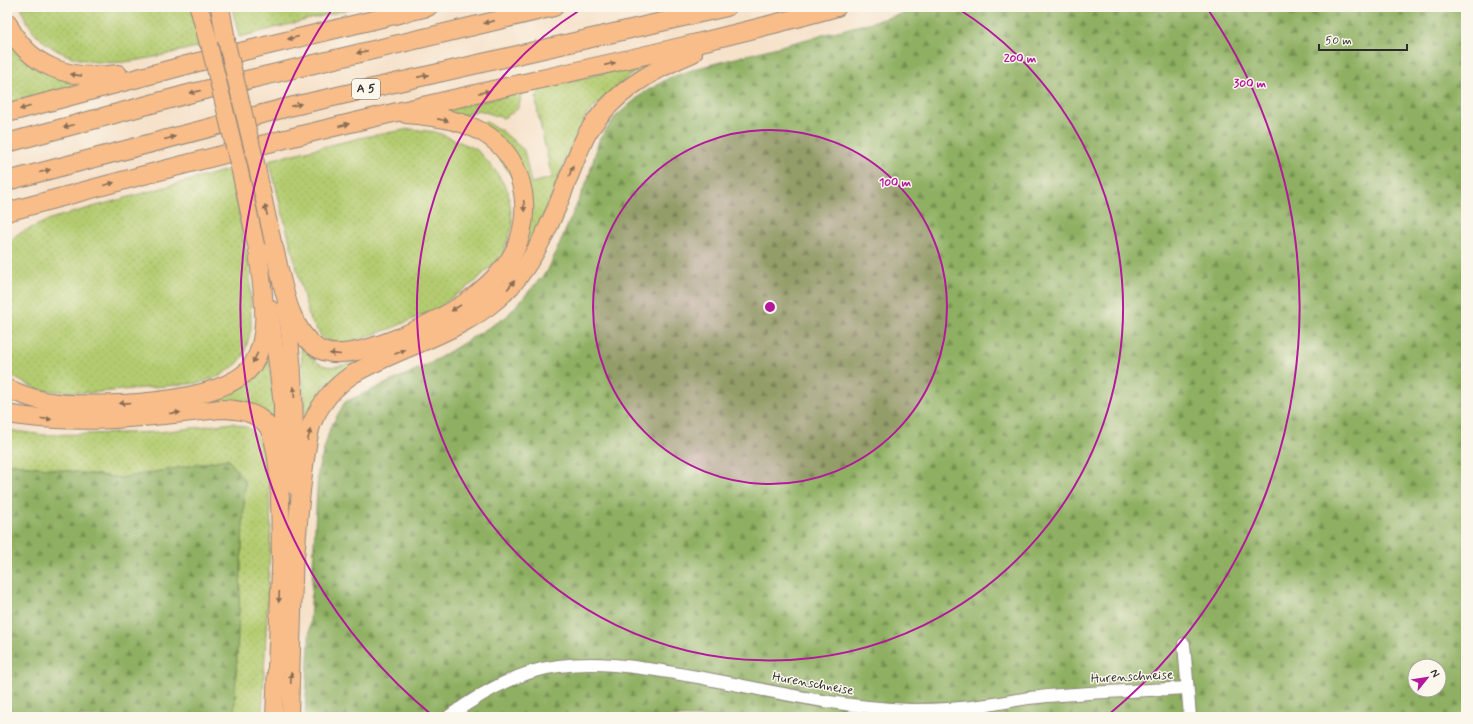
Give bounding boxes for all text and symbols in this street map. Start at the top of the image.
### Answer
one-way arrow [482,19,494,25]
scale bar [1319,26,1407,52]
text: 50 m [1325,33,1352,49]
one-way arrow [287,36,300,42]
one-way arrow [356,49,368,55]
text: 200 m [1004,51,1037,67]
one-way arrow [604,60,617,66]
one-way arrow [70,72,82,78]
one-way arrow [417,72,429,78]
text: 300 m [1234,76,1267,92]
road number: A 5 [352,79,380,99]
one-way arrow [189,89,201,95]
one-way arrow [477,89,490,95]
one-way arrow [290,102,302,108]
one-way arrow [19,105,31,111]
one-way arrow [437,117,450,123]
one-way arrow [338,121,350,127]
one-way arrow [63,123,75,129]
one-way arrow [164,134,176,140]
one-way arrow [569,165,575,177]
one-way arrow [38,168,51,174]
text: 100 m [879,175,912,191]
one-way arrow [103,181,115,187]
one-way arrow [521,200,527,213]
one-way arrow [262,204,268,216]
one-way arrow [506,280,515,290]
centre of rings [763,300,777,314]
one-way arrow [450,305,462,312]
one-way arrow [395,348,407,354]
one-way arrow [329,350,341,357]
one-way arrow [252,352,258,363]
one-way arrow [291,386,298,398]
one-way arrow [119,400,131,406]
one-way arrow [169,410,181,417]
one-way arrow [40,415,52,422]
one-way arrow [307,429,313,441]
one-way arrow [276,591,282,604]
north arrow [1407,658,1447,698]
street label: Hurenschneise [1090,666,1174,688]
text: N [1427,667,1443,680]
street label: Hurenschneise [771,668,855,700]
one-way arrow [288,671,294,684]

